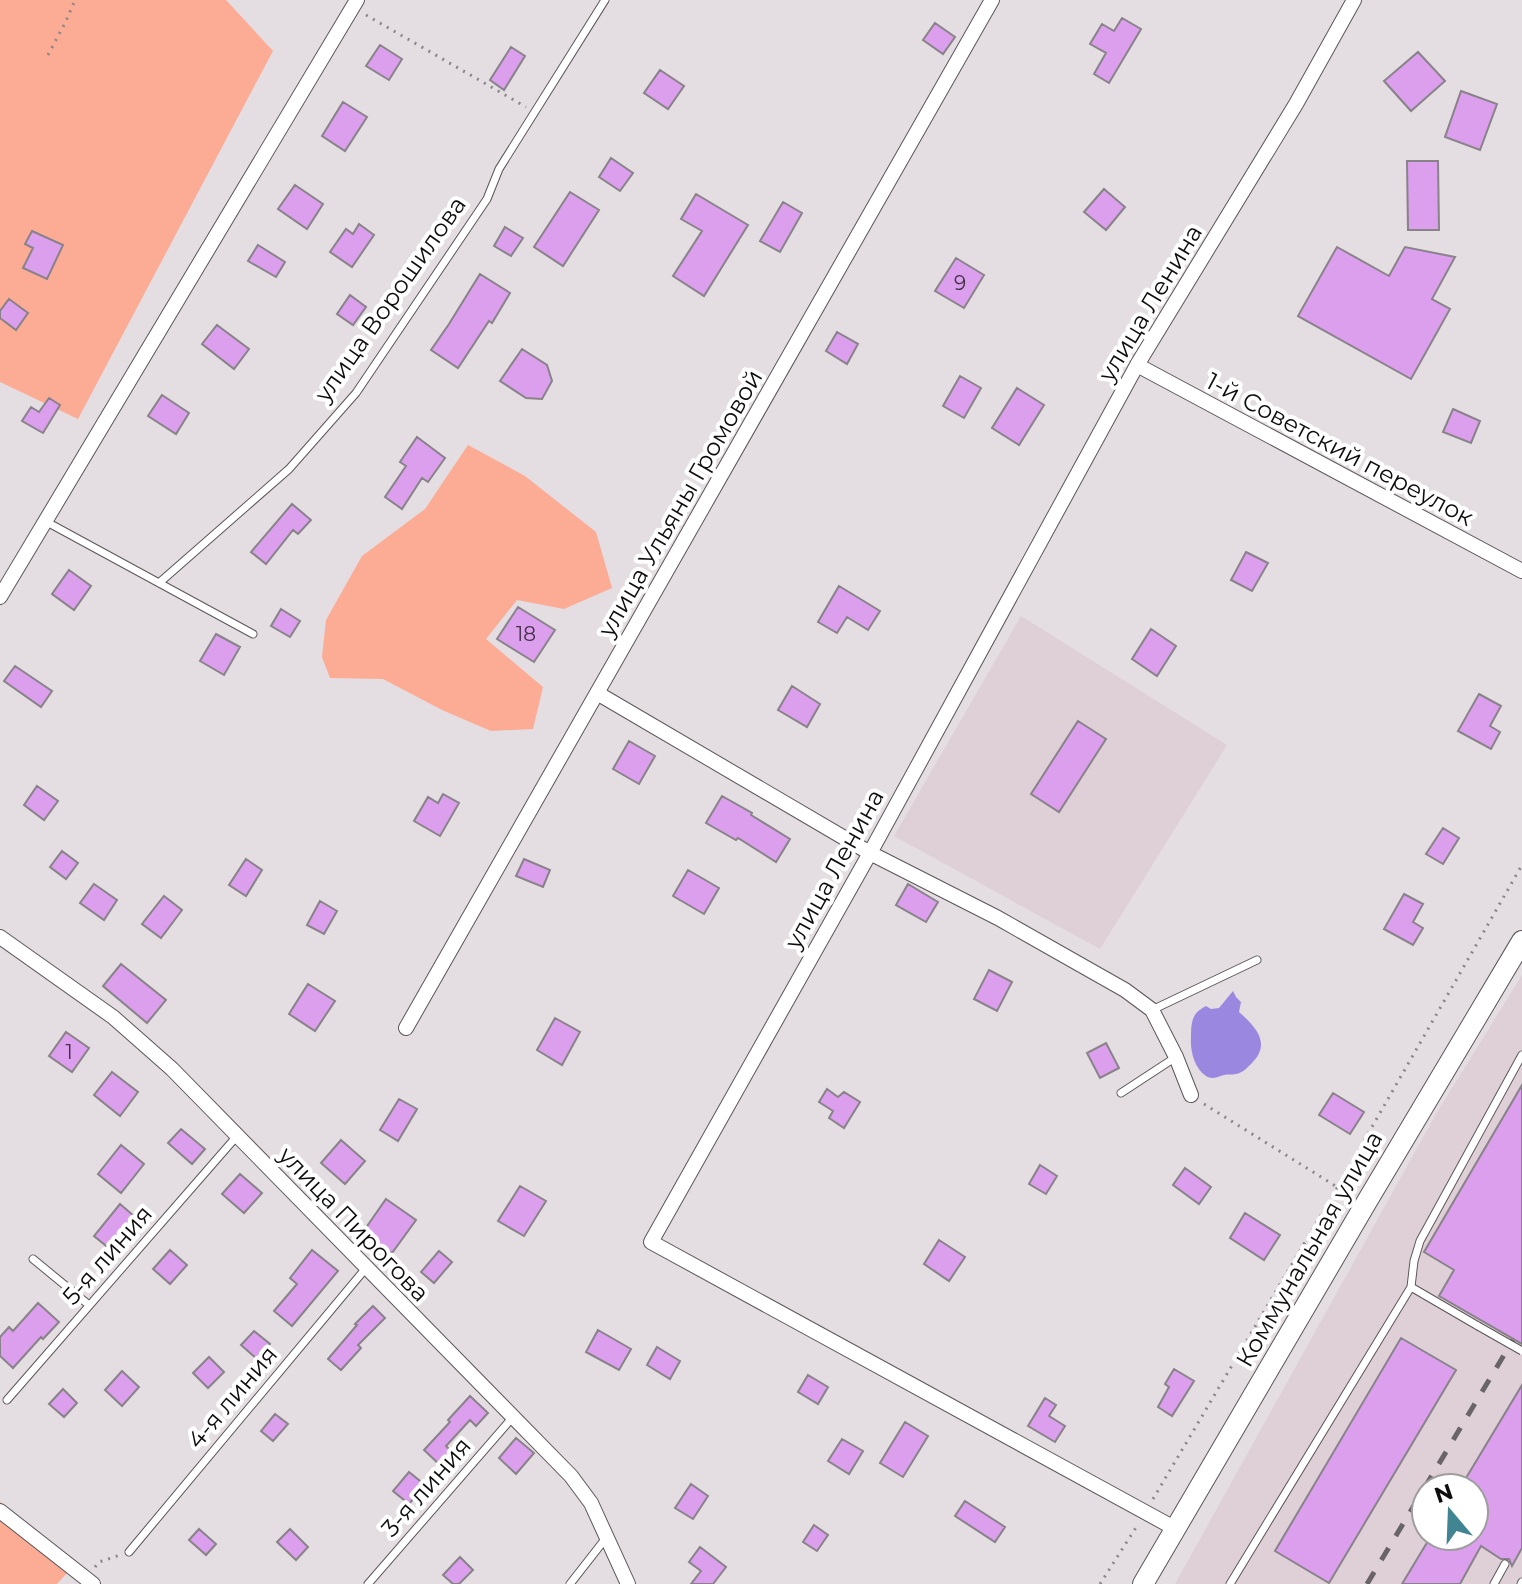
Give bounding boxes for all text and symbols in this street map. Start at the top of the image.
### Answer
street label: улица Ворошилова [308,191,472,408]
street label: улица Ленина [1091,219,1208,388]
house number: 9 [954,271,966,295]
street label: улица Ульяны Громовой [591,364,768,643]
street label: 1-й Советский переулок [1202,366,1479,532]
house number: 18 [516,622,536,646]
street label: улица Ленина [778,784,890,955]
house number: 1 [65,1040,73,1064]
street label: Коммунальная улица [1230,1126,1388,1372]
street label: улица Пирогова [272,1140,435,1307]
street label: 5-я линия [56,1199,158,1311]
street label: 4-я линия [181,1340,283,1454]
street label: 3-я линия [375,1431,477,1543]
north arrow [1410,1472,1490,1552]
text: N [1431,1478,1456,1509]

